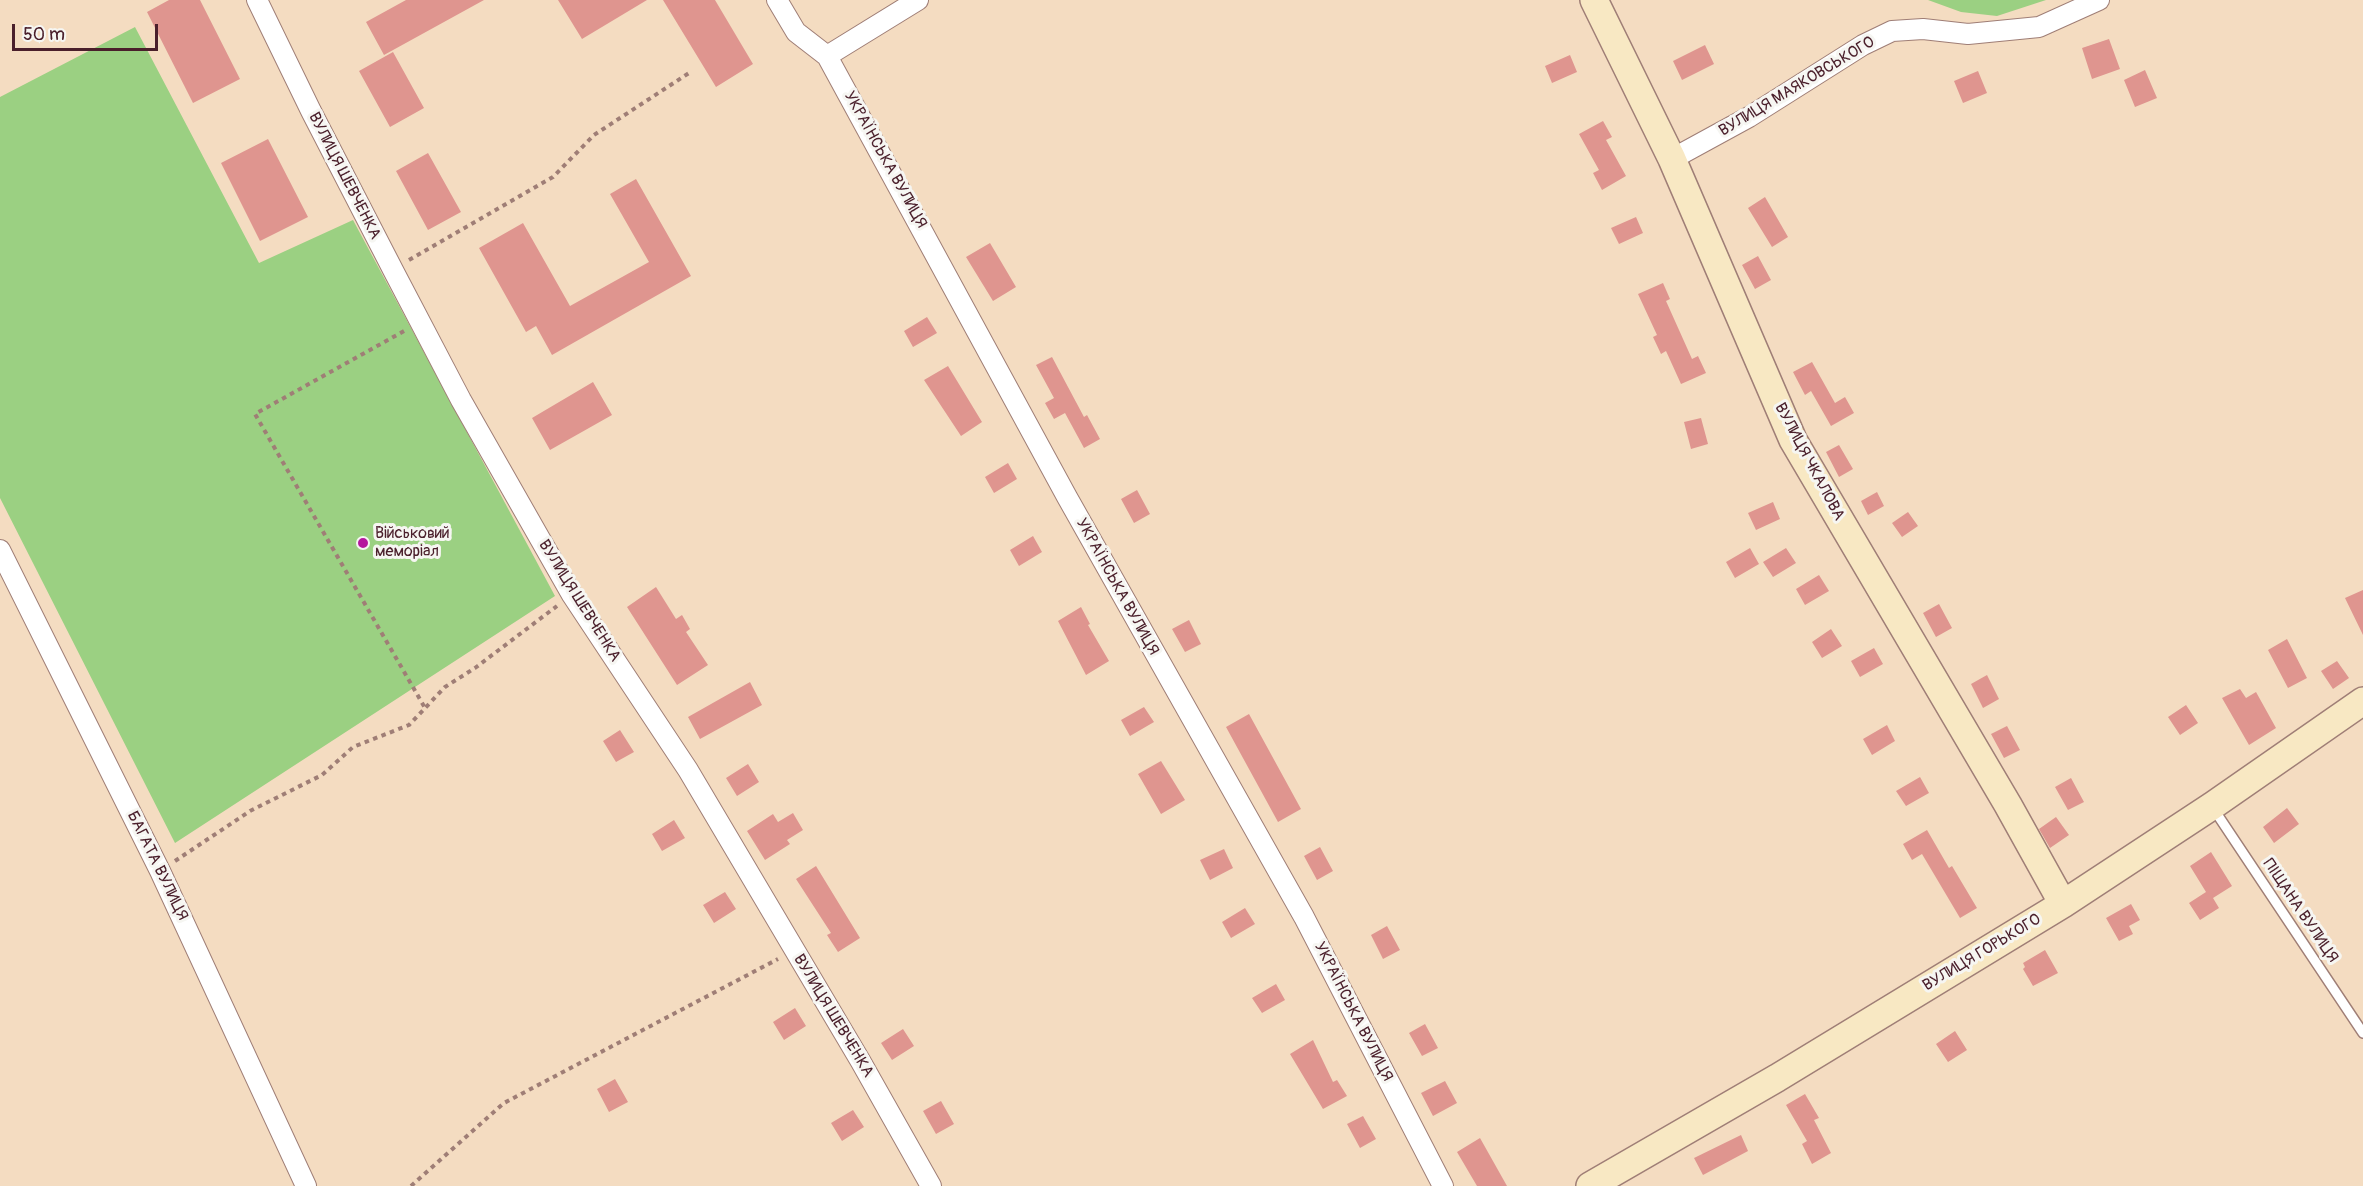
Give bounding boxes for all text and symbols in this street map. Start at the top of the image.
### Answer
scale bar [15,12,160,50]
text: 50 m [23,23,65,46]
street label: ВУЛИЦЯ МАЯКОВСЬКОГО [1716,33,1878,141]
street label: УКРАЇНСЬКА ВУЛИЦЯ [839,88,931,232]
street label: ВУЛИЦЯ ШЕВЧЕНКА [304,109,384,243]
street label: ВУЛИЦЯ ЧКАЛОВА [1770,400,1848,524]
street label: УКРАЇНСЬКА ВУЛИЦЯ [1071,515,1163,659]
place label: Військовий меморіал [375,524,450,562]
marker: Військовий меморіал [356,536,370,550]
street label: ВУЛИЦЯ ШЕВЧЕНКА [534,537,624,665]
street label: БАГАТА ВУЛИЦЯ [122,808,192,924]
street label: ПІЩАНА ВУЛИЦЯ [2258,855,2342,967]
street label: ВУЛИЦЯ ГОРЬКОГО [1919,910,2045,996]
street label: УКРАЇНСЬКА ВУЛИЦЯ [1310,939,1396,1085]
street label: ВУЛИЦЯ ШЕВЧЕНКА [789,951,877,1081]

